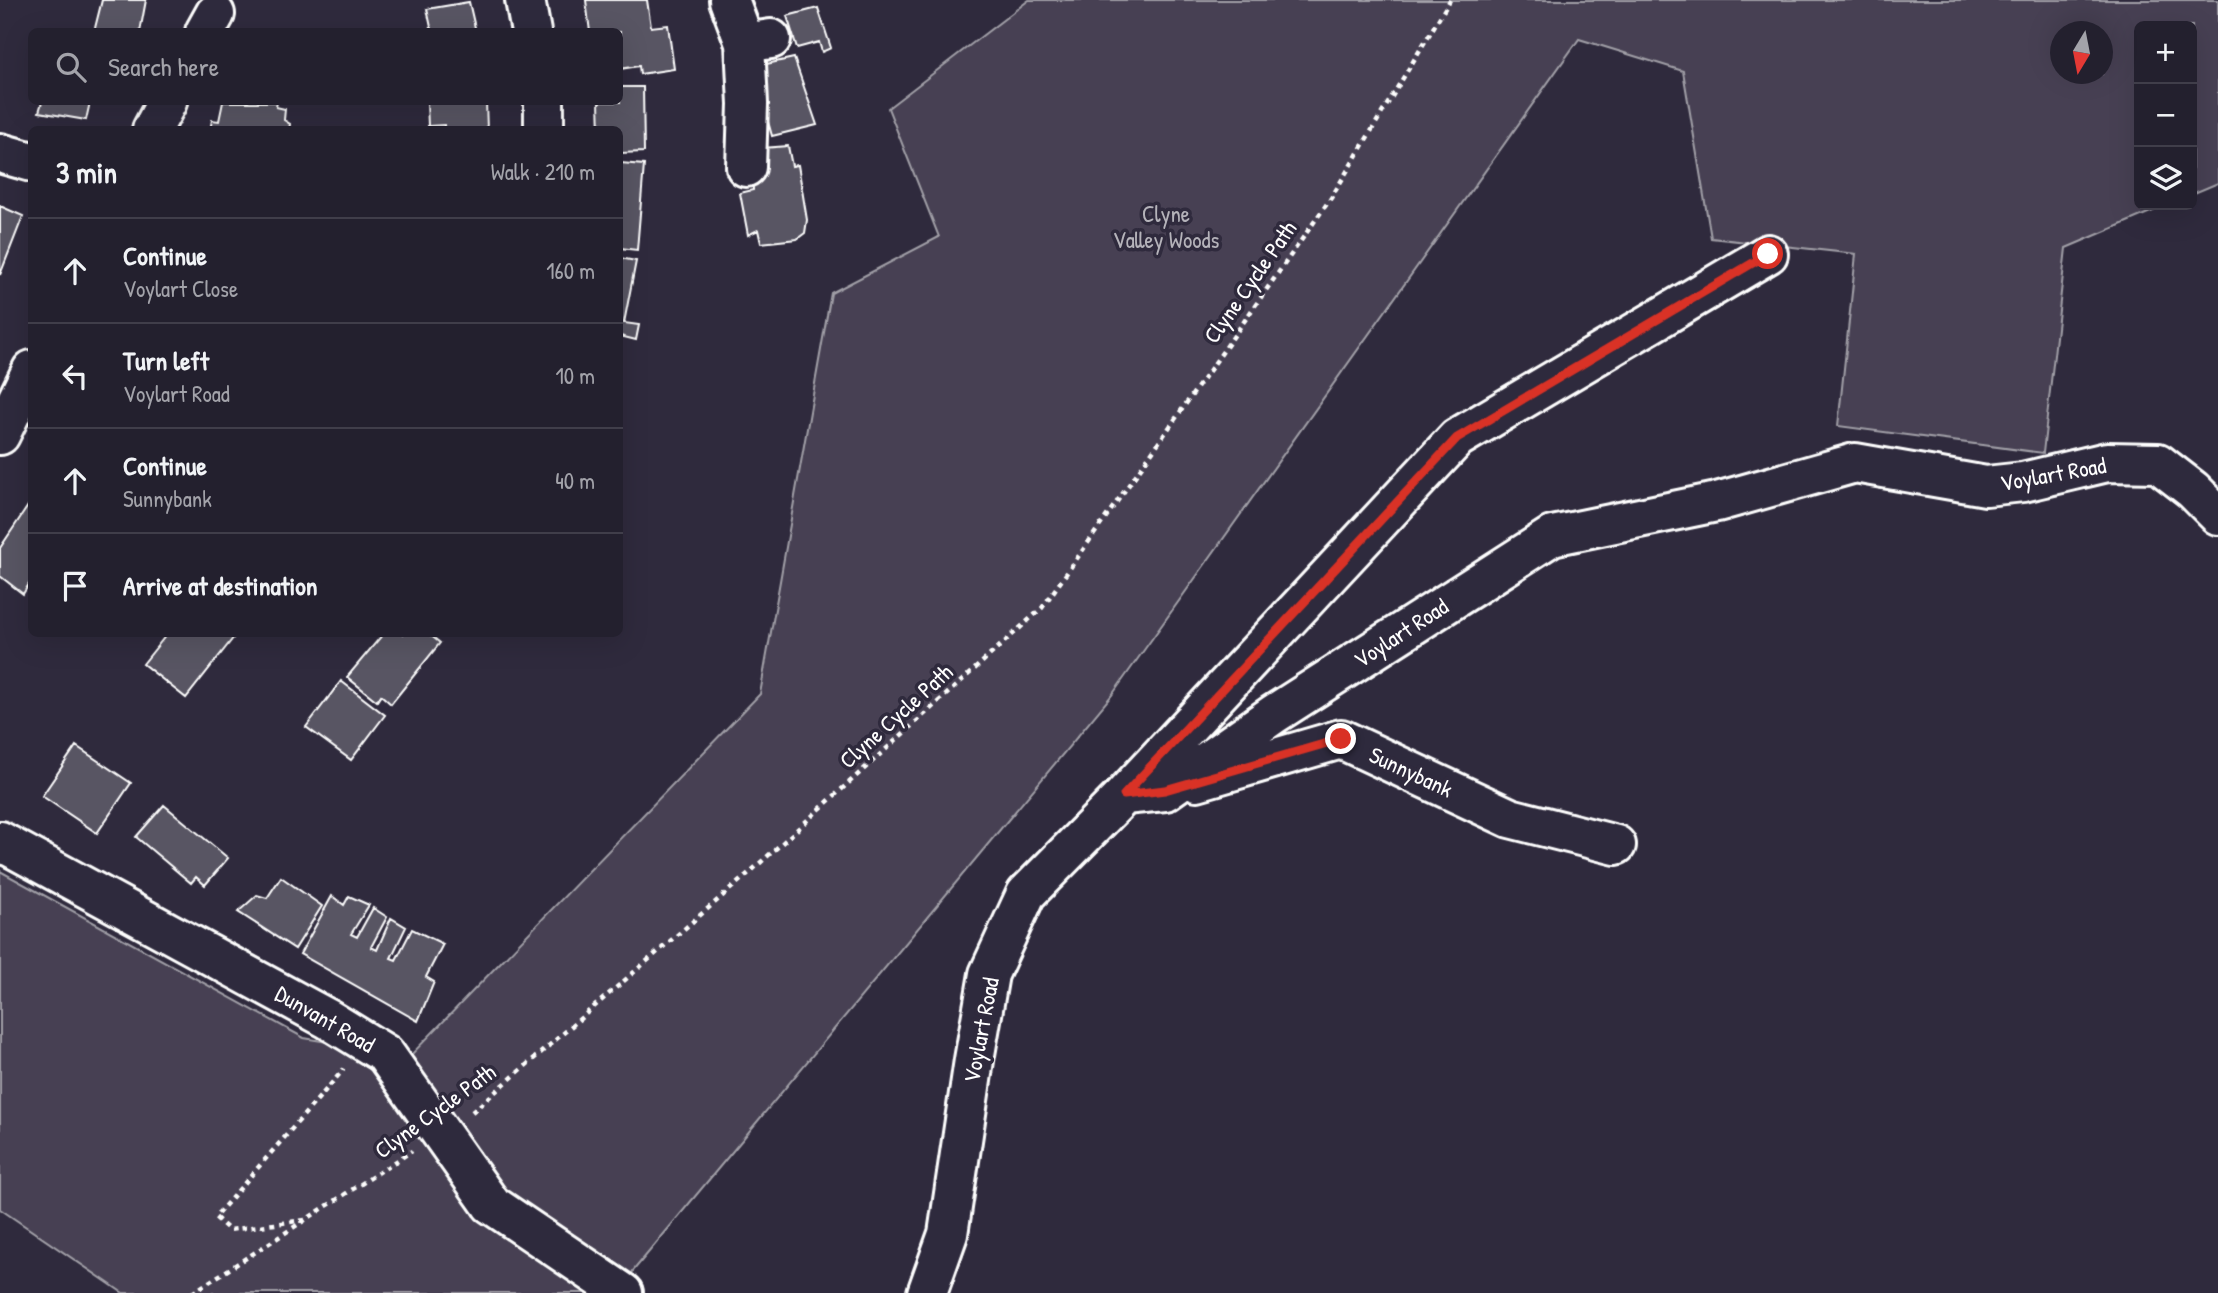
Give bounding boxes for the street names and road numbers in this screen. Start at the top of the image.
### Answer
street label: Clyne Cycle Path [1196,214,1303,349]
street label: Voylart Road [1998,449,2108,498]
street label: Voylart Road [1347,590,1454,675]
street label: Clyne Cycle Path [832,656,959,775]
street label: Sunnybank [1364,739,1458,805]
street label: Voylart Road [955,974,1006,1085]
street label: Dunvant Road [270,978,381,1060]
street label: Clyne Cycle Path [368,1056,502,1165]

